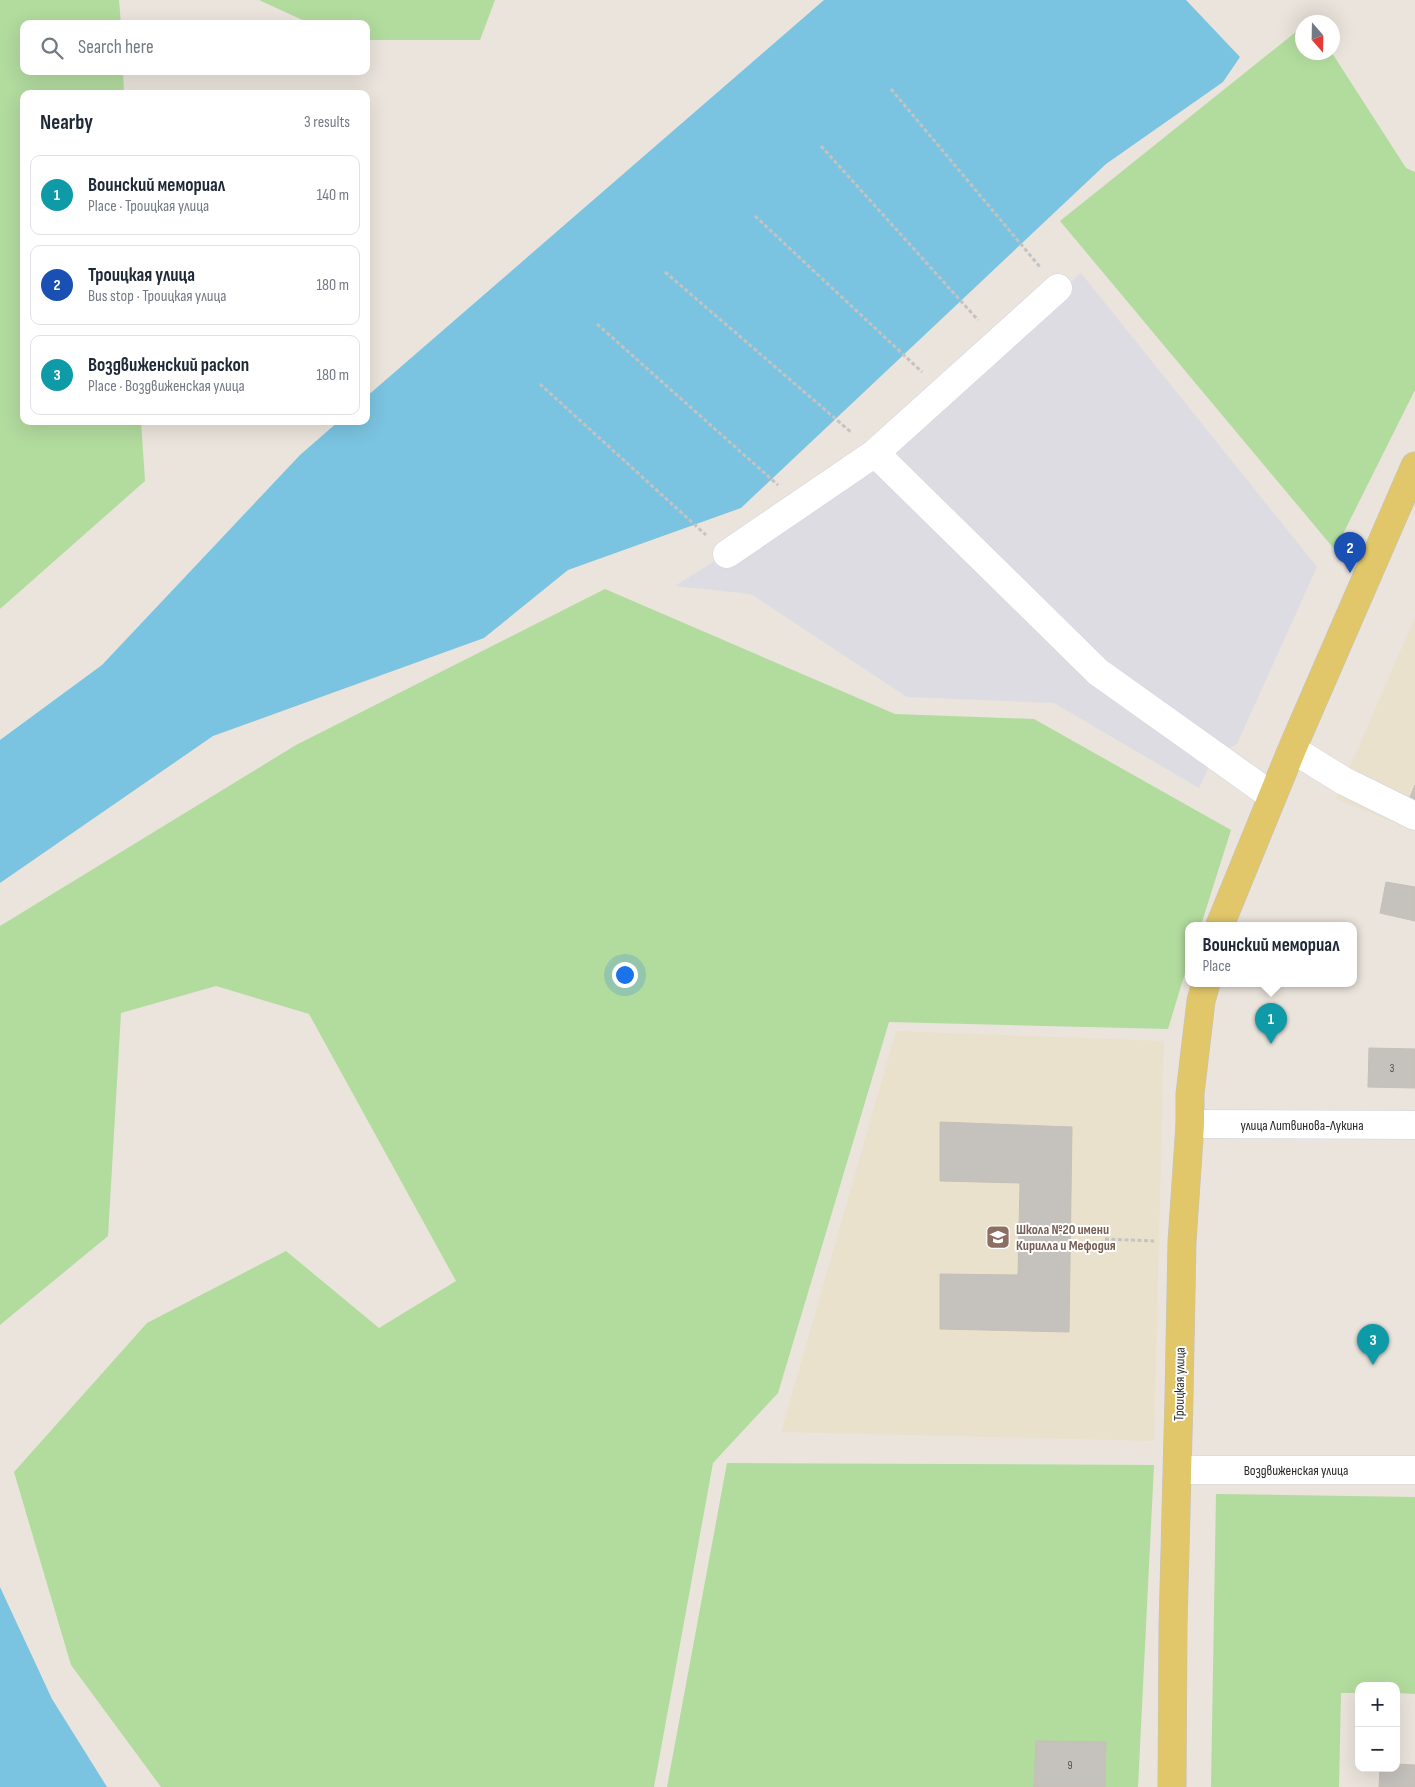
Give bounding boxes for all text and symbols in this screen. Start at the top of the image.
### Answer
north arrow [1295,15,1340,60]
search box [20,20,370,75]
icon: search [38,34,66,62]
text: Search here [78,36,154,59]
text: Nearby [40,110,93,135]
text: 3 results [304,113,350,132]
text: Воинский мемориал [88,174,225,197]
text: 1 [54,186,60,205]
text: 140 m [317,186,349,205]
text: Place · Троицкая улица [88,197,209,216]
text: Троицкая улица [88,264,195,287]
text: 2 [53,276,61,295]
text: 180 m [316,276,349,295]
text: Bus stop · Троицкая улица [88,287,226,306]
text: Воздвиженский раскоп [88,354,249,377]
text: 3 [53,366,61,385]
text: 180 m [316,366,349,385]
text: Place · Воздвиженская улица [88,377,245,396]
pin: 2 [1334,532,1366,573]
popup [1185,922,1357,987]
text: Воинский мемориал [1202,934,1340,957]
text: Place [1202,957,1231,976]
your location [612,962,638,988]
pin: 1 [1255,1003,1287,1044]
house number: 3 [1390,1062,1395,1075]
street label: улица Литвинова-Лукина [1240,1117,1364,1134]
place label: Школа №20 имени Кирилла и Мефодия [1016,1221,1116,1254]
school or university icon: Школа №20 имени Кирилла и Мефодия [985,1224,1011,1250]
pin: 3 [1357,1324,1389,1365]
street label: Троицкая улица [1170,1347,1189,1421]
street label: Воздвиженская улица [1244,1462,1348,1479]
map controls [1355,1682,1400,1772]
button: + [1355,1682,1400,1727]
button: − [1355,1727,1400,1772]
house number: 9 [1068,1759,1073,1772]

